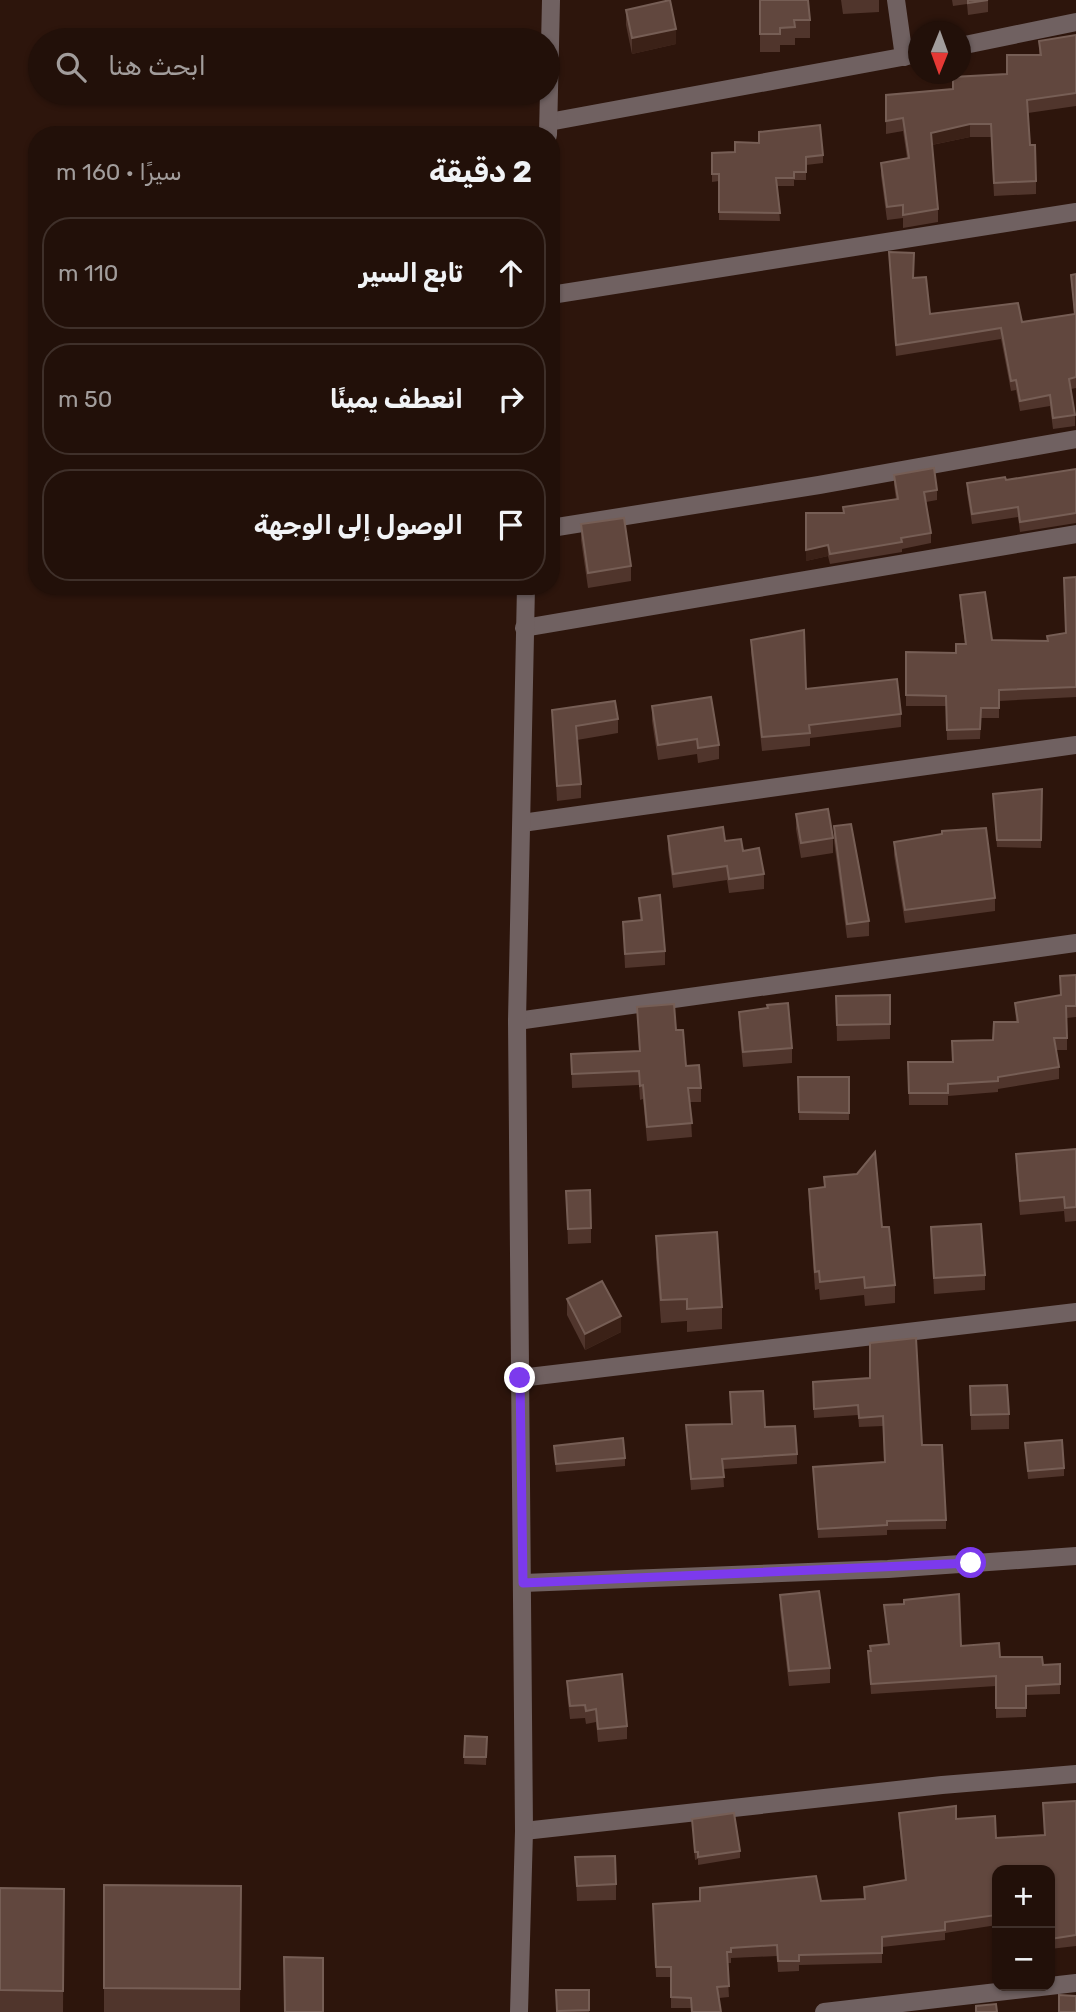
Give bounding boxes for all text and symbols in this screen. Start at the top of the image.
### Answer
north arrow [908,21,971,84]
search box [28,28,560,105]
icon: search [52,48,90,86]
text: ابحث هنا [108,51,206,82]
text: 2 دقيقة [429,154,532,190]
text: سيرًا · 160 m [56,158,182,186]
icon: ahead [492,254,530,292]
text: تابع السير [359,258,463,289]
text: 110 m [58,259,118,287]
icon: right [492,380,530,418]
text: انعطف يمينًا [330,384,463,415]
text: 50 m [58,385,112,413]
icon: arrive [492,506,530,544]
text: الوصول إلى الوجهة [254,510,463,541]
route end [504,1362,535,1393]
route start [955,1547,986,1578]
map controls [992,1865,1055,1991]
button: + [992,1865,1055,1928]
button: − [992,1928,1055,1991]

